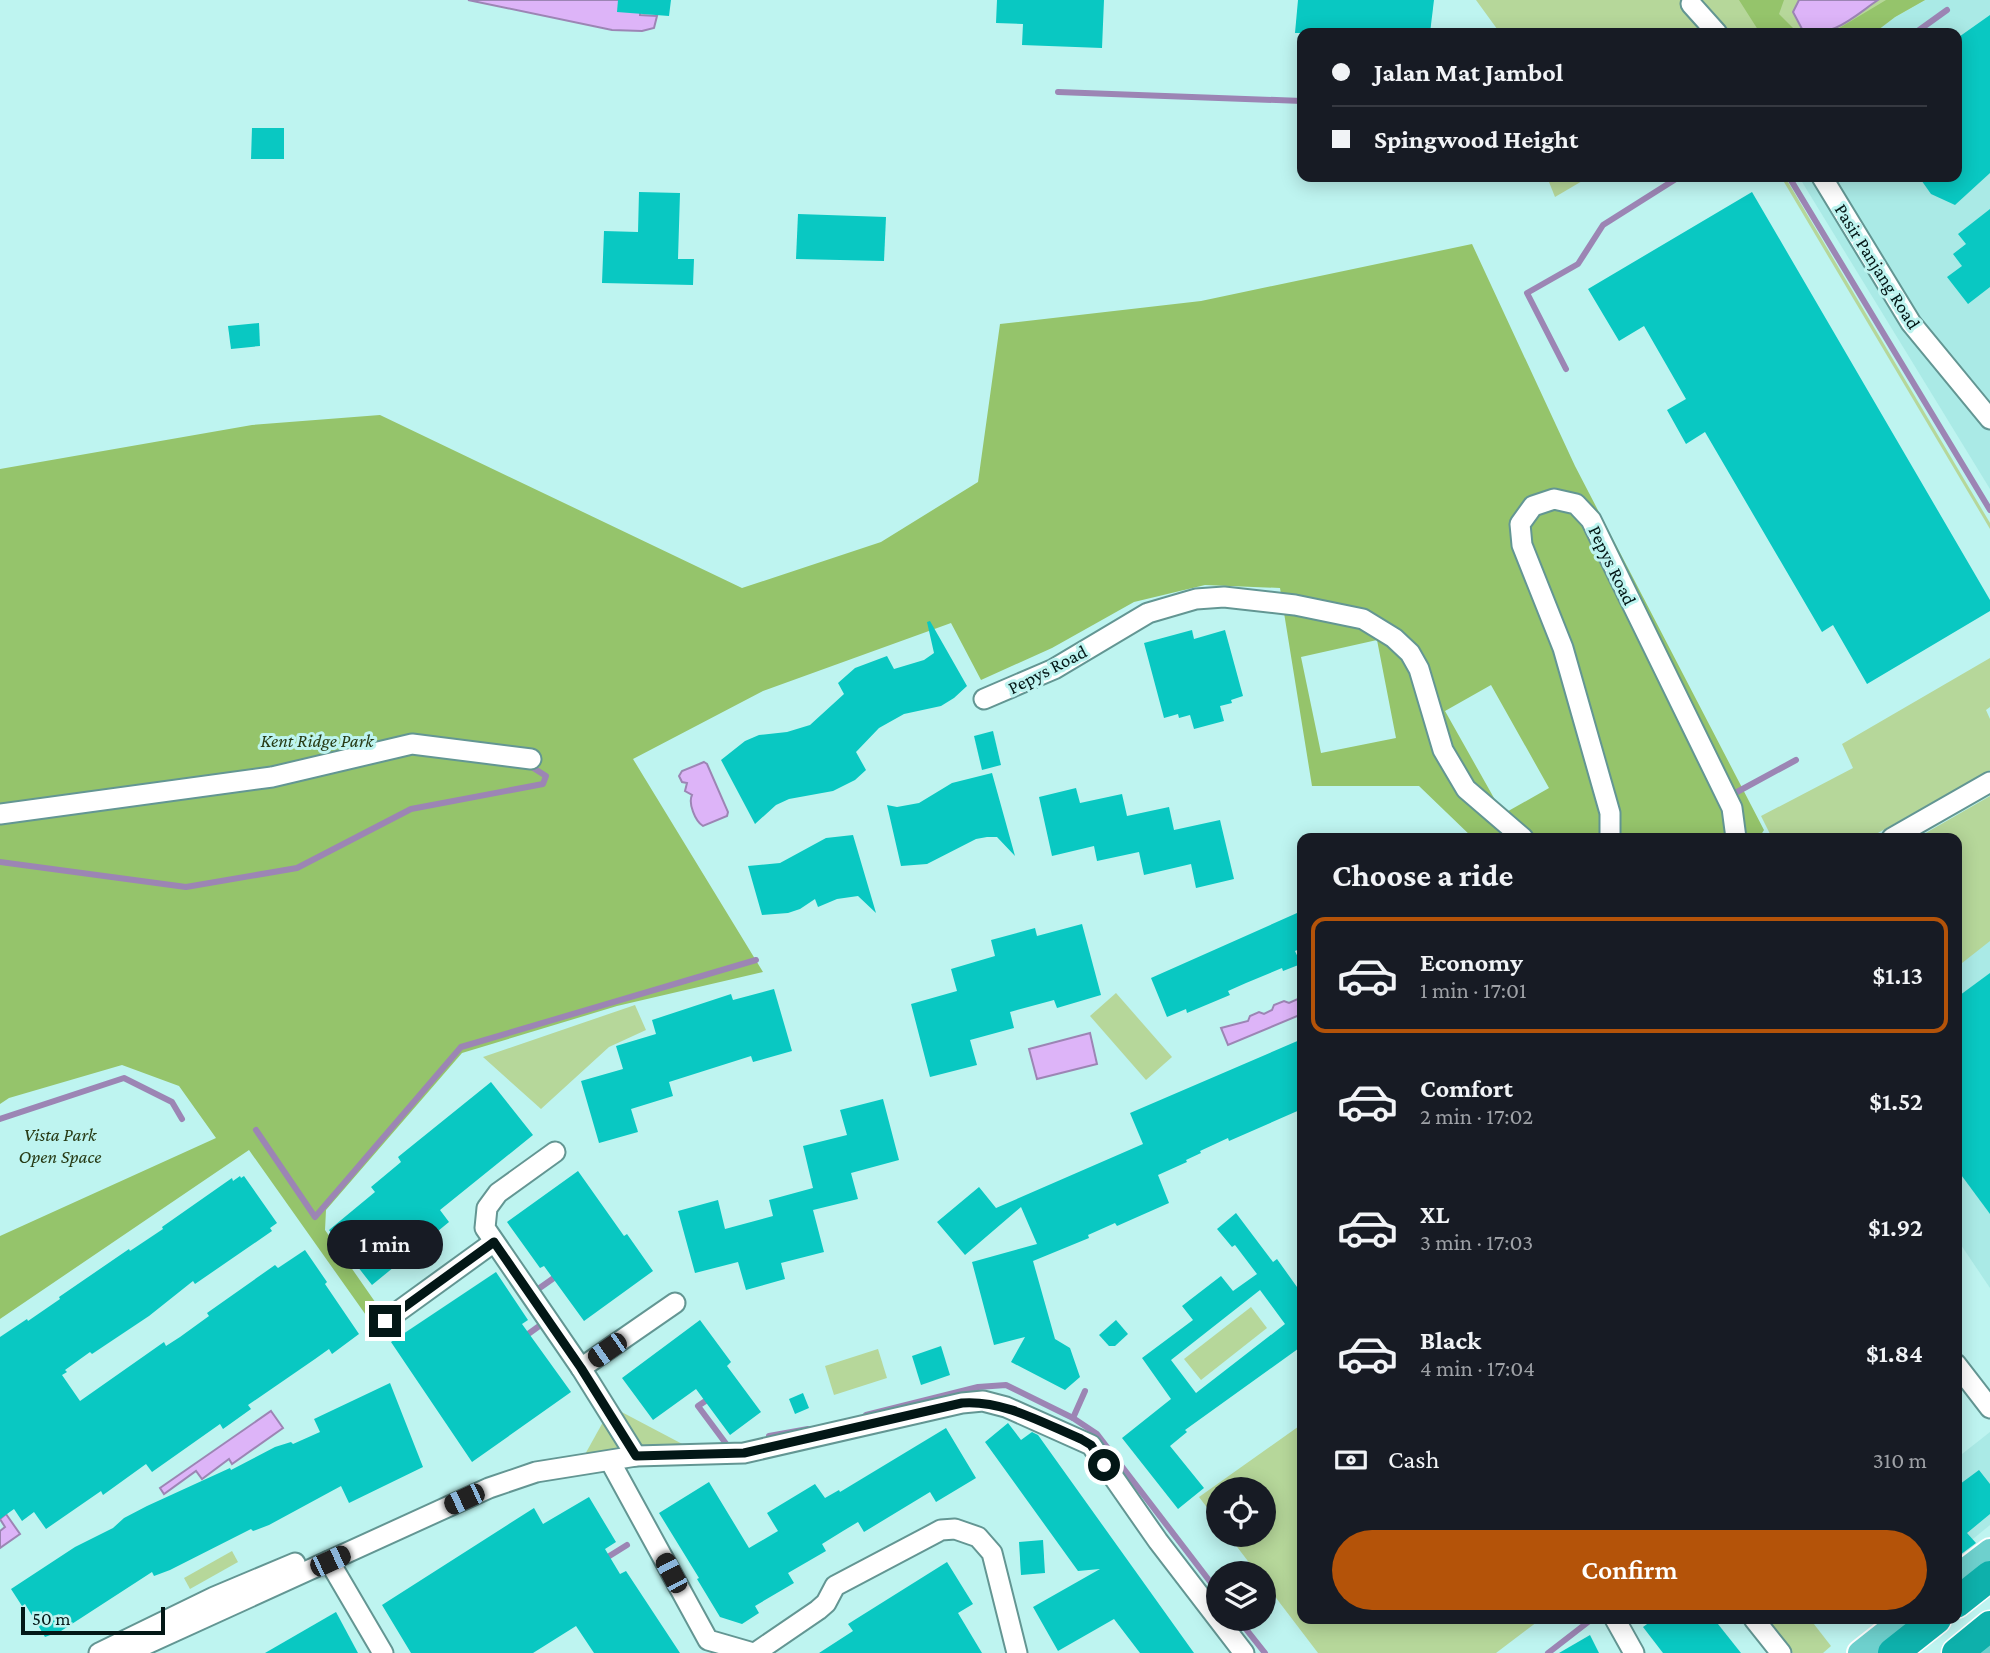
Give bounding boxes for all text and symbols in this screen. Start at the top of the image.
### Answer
text: Jalan Mat Jambol [1374,58,1563,87]
text: Spingwood Height [1374,125,1578,154]
street label: Pasir Panjang Road [1830,200,1925,333]
street label: Pepys Road [1584,522,1641,608]
street label: Pepys Road [1004,641,1090,698]
park label: Kent Ridge Park [260,730,374,751]
text: Choose a ride [1332,857,1513,893]
icon: car [1336,944,1399,1007]
text: Economy [1420,948,1523,977]
text: $1.13 [1872,961,1923,990]
text: 1 min · 17:01 [1420,977,1527,1003]
icon: car [1336,1070,1399,1133]
text: Comfort [1420,1074,1513,1103]
text: $1.52 [1869,1087,1923,1116]
text: 2 min · 17:02 [1420,1103,1533,1129]
park label: Vista Park Open Space [19,1124,101,1167]
icon: car [1336,1196,1399,1259]
text: XL [1420,1200,1449,1229]
text: $1.92 [1868,1213,1923,1242]
callout: 1 min [327,1220,443,1268]
text: 3 min · 17:03 [1420,1229,1533,1255]
text: 1 min [359,1231,411,1257]
route end [369,1305,401,1337]
icon: car [1336,1322,1399,1385]
text: Black [1420,1326,1481,1355]
car [584,1329,631,1371]
text: $1.84 [1866,1339,1923,1368]
text: 4 min · 17:04 [1420,1355,1535,1381]
icon: cash [1332,1441,1370,1479]
text: Cash [1388,1445,1439,1474]
text: 310 m [1873,1447,1927,1473]
route start [1088,1449,1120,1481]
map controls [1206,1477,1276,1631]
button: locate [1206,1477,1276,1547]
car [441,1481,488,1517]
button: Confirm [1332,1530,1927,1610]
car [307,1543,354,1579]
car [652,1550,691,1596]
button: layers [1206,1561,1276,1631]
scale bar [21,1604,164,1636]
text: 50 m [32,1608,71,1629]

